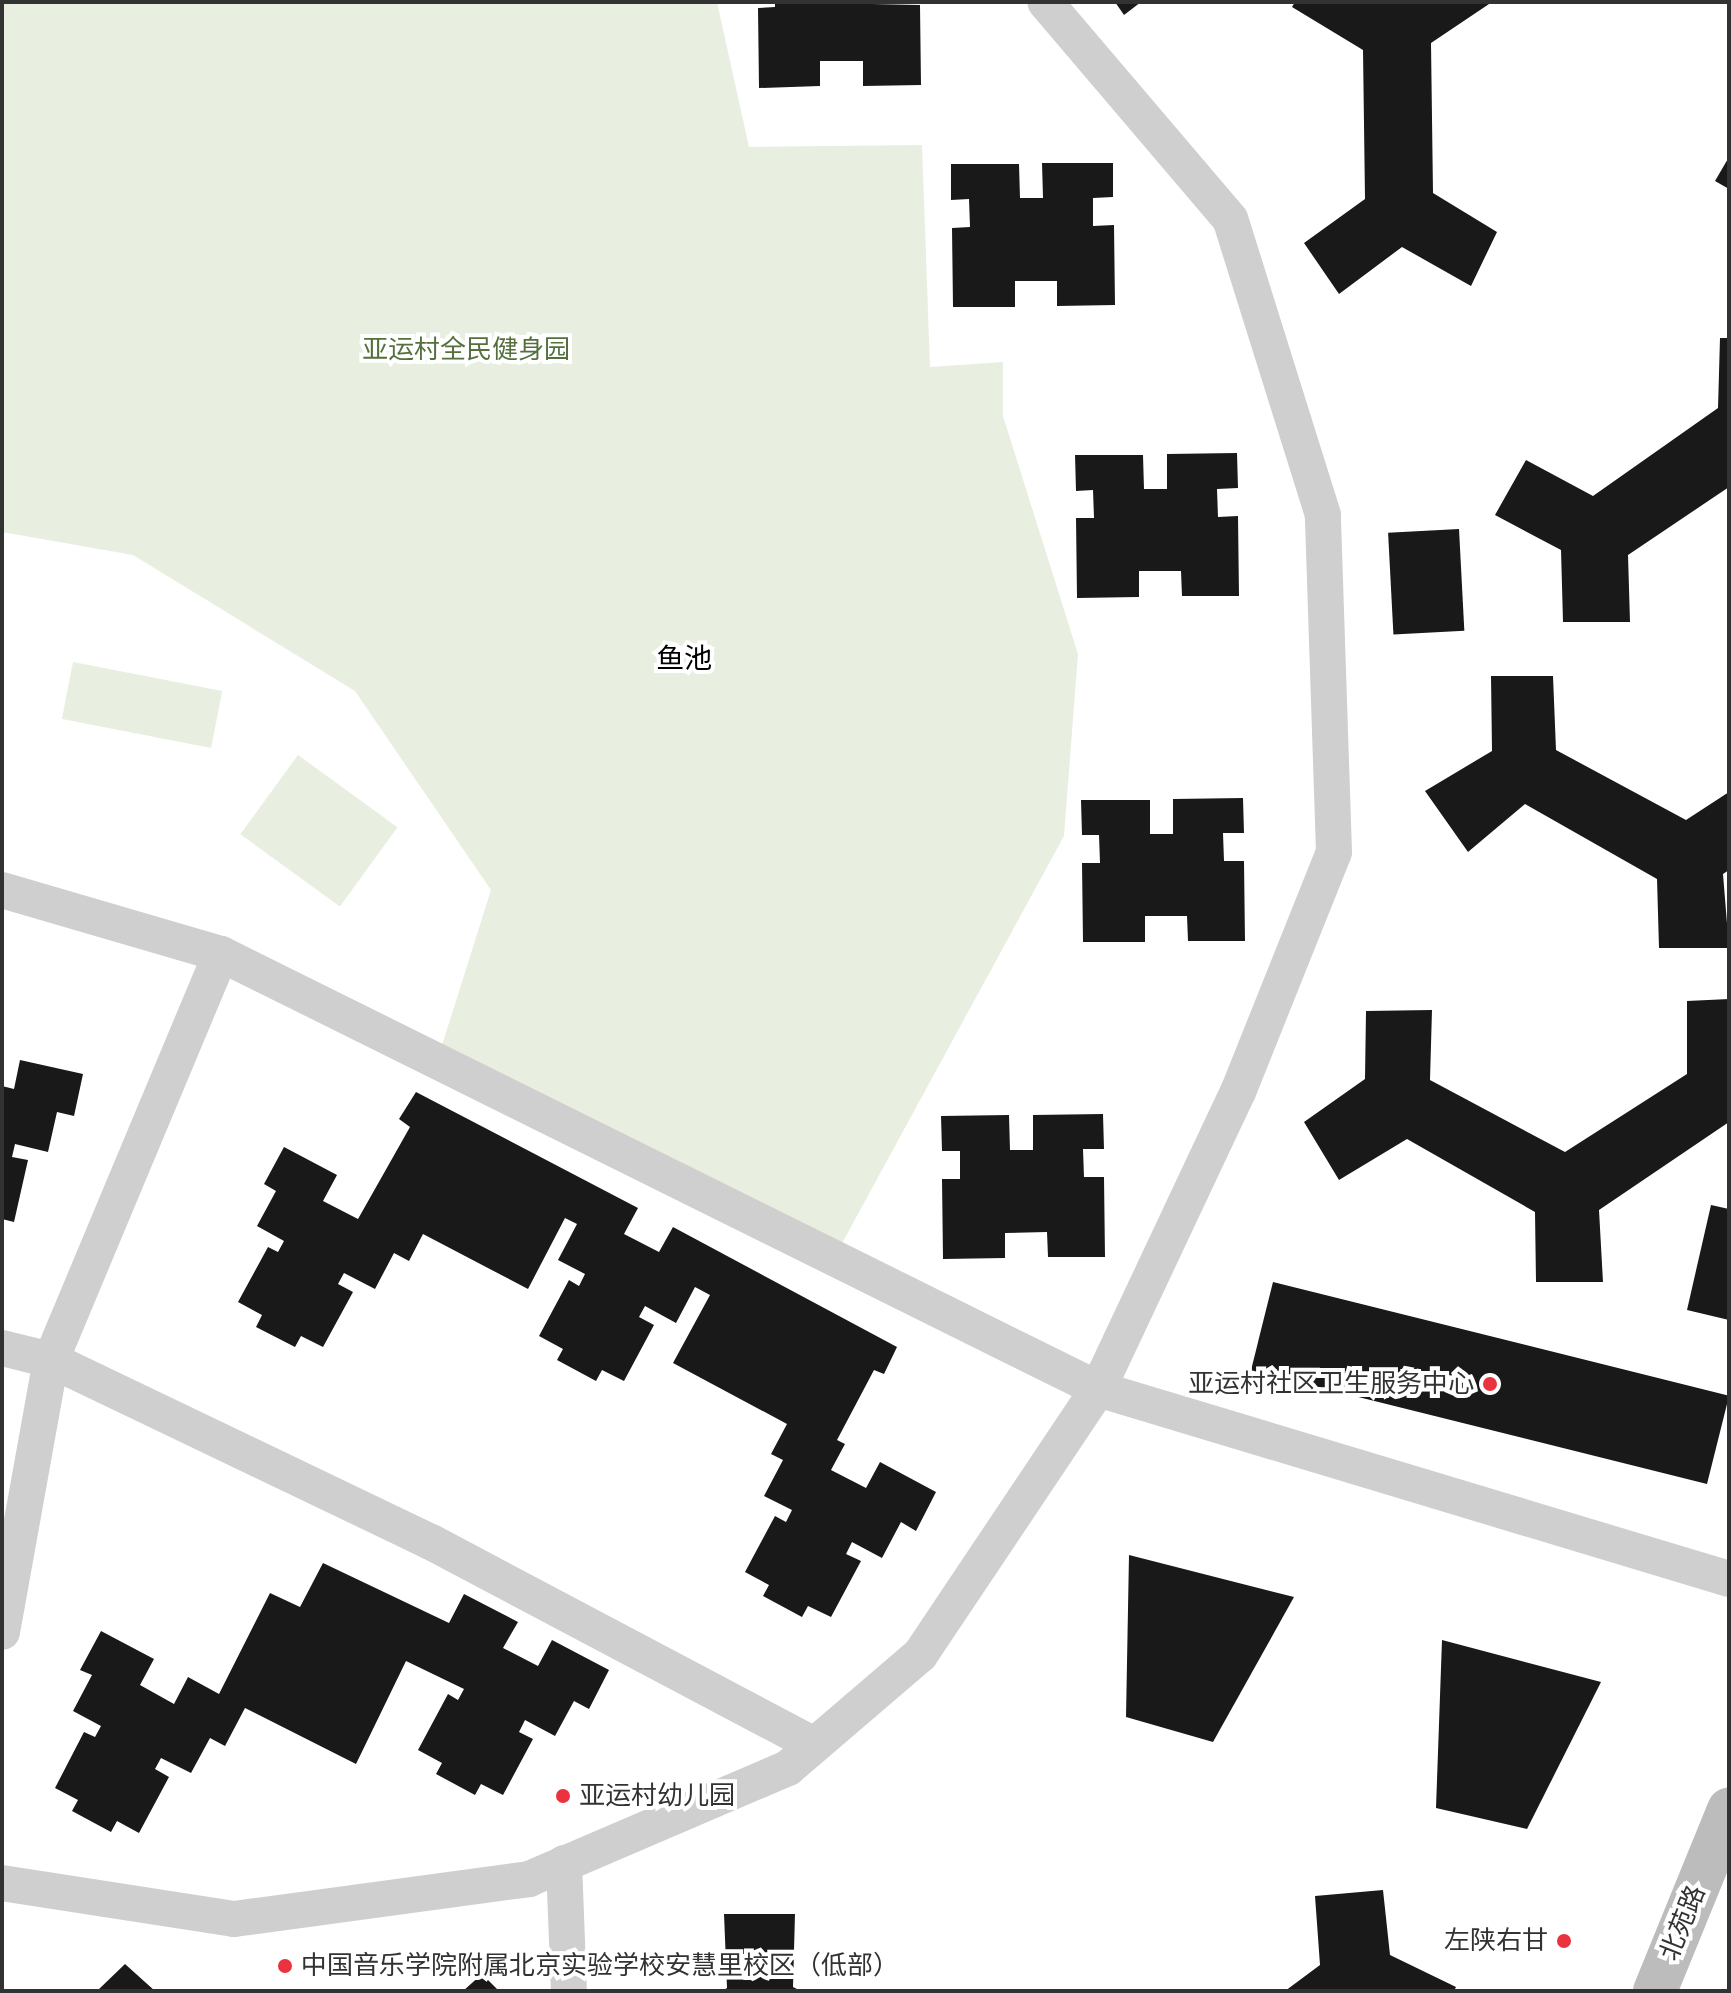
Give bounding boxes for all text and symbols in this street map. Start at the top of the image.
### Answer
park label: 亚运村全民健身园 [362,334,570,366]
district label: 鱼池 [656,642,712,676]
place label: 亚运村社区卫生服务中心 [1188,1368,1474,1400]
marker: 亚运村社区卫生服务中心 [1481,1375,1499,1393]
place label: 亚运村幼儿园 [579,1780,735,1812]
marker: 亚运村幼儿园 [554,1787,572,1805]
street label: 北苑路 [1654,1881,1712,1965]
place label: 左陕右甘 [1444,1925,1548,1957]
marker: 左陕右甘 [1555,1932,1573,1950]
place label: 中国音乐学院附属北京实验学校安慧里校区（低部） [301,1950,899,1982]
marker: 中国音乐学院附属北京实验学校安慧里校区（低部） [276,1957,294,1975]

